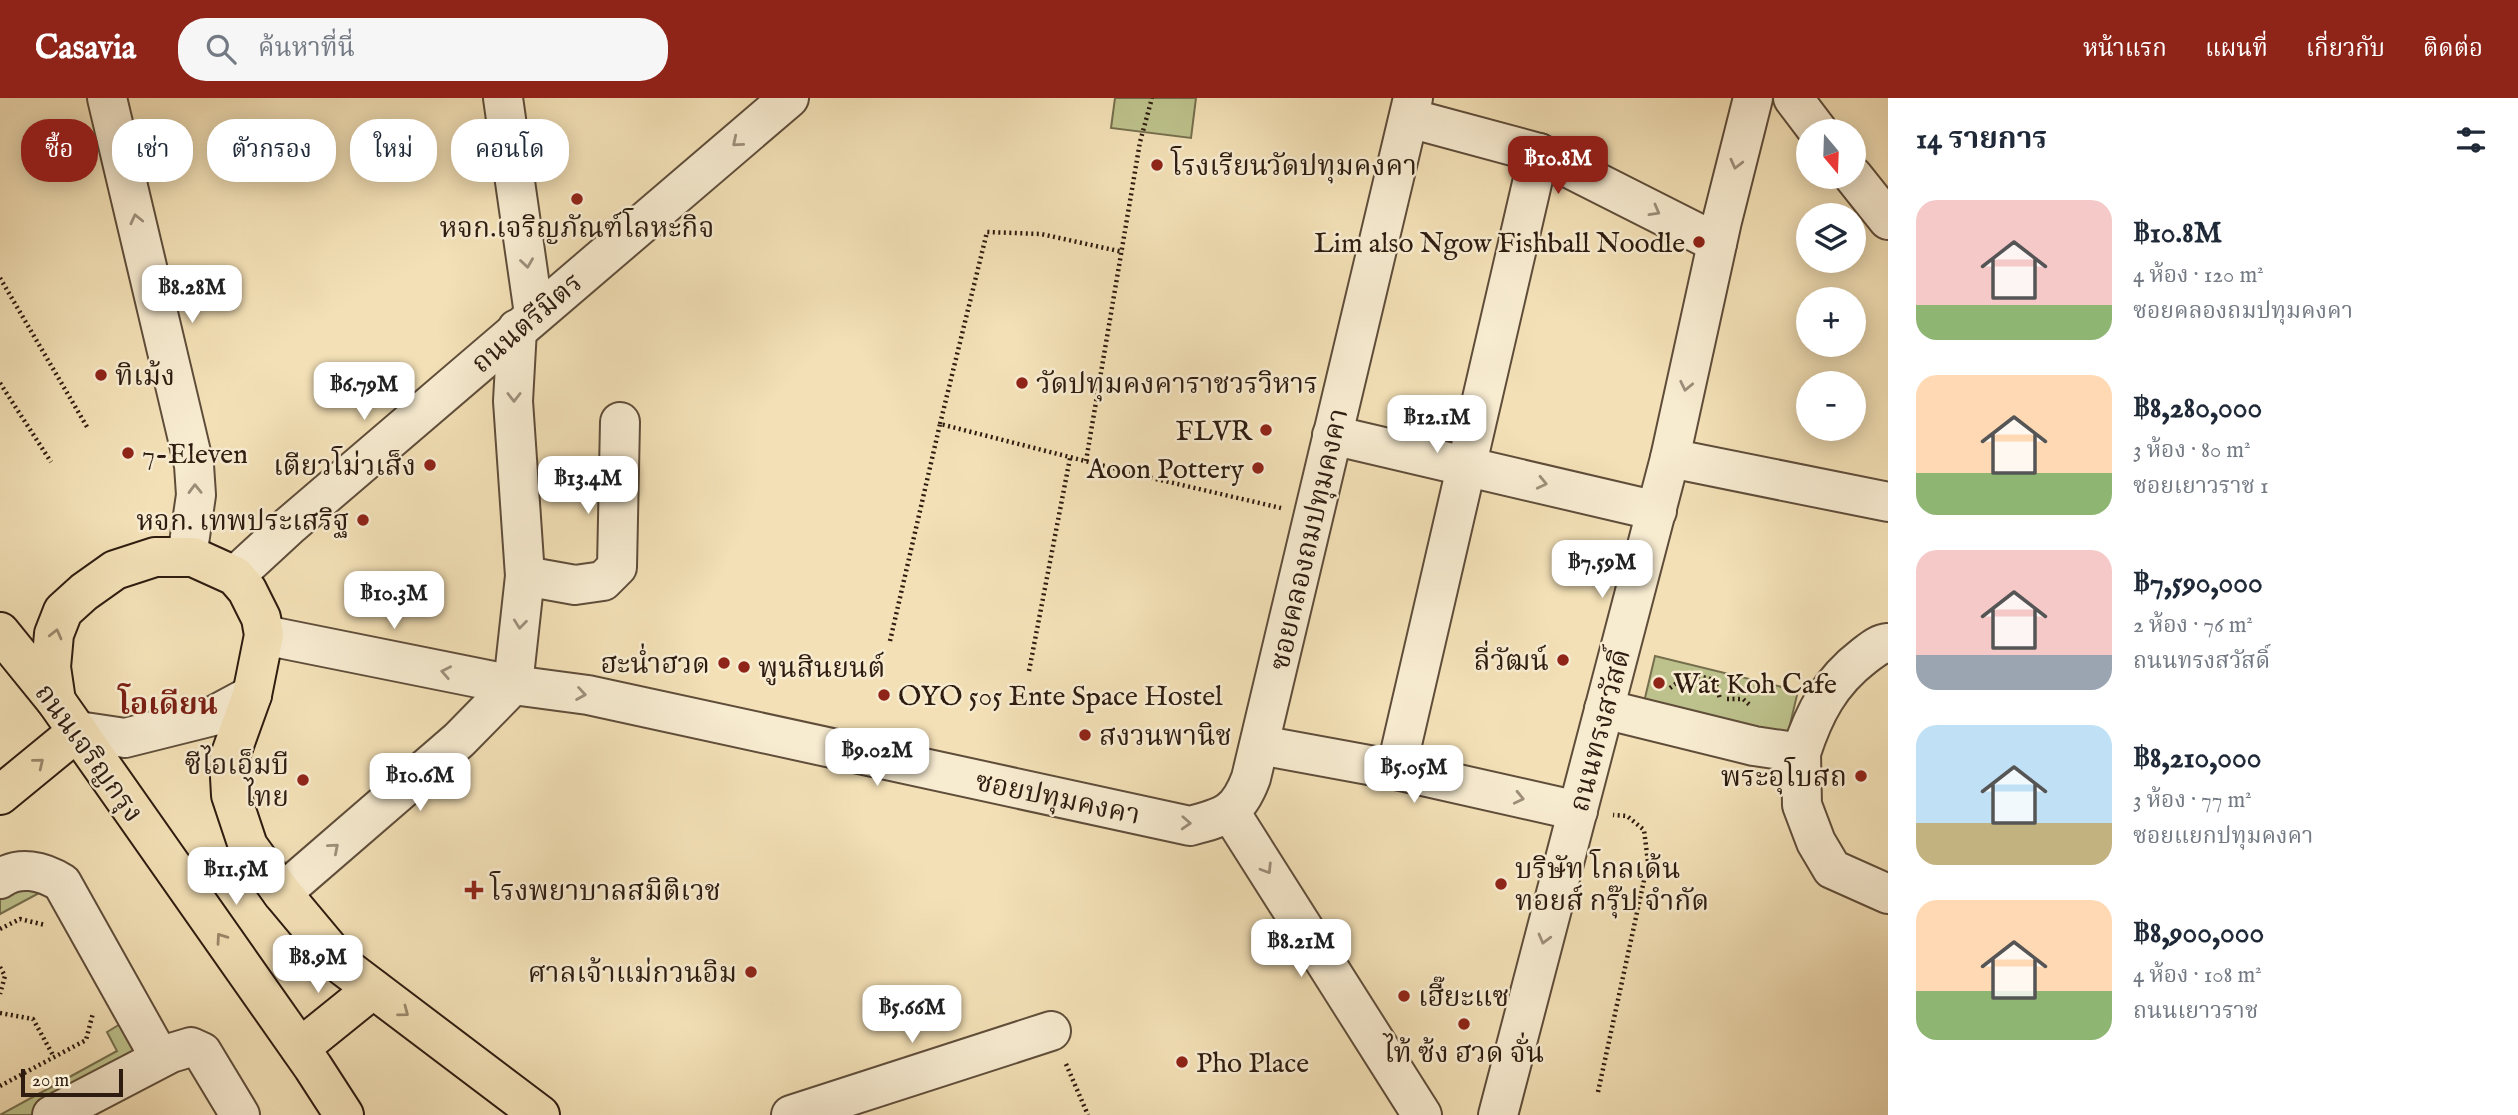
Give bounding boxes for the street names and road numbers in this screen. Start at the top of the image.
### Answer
street label: ถนนตรีมิตร [465,266,590,382]
street label: ซอยคลองถมปทุมคงคา [1263,405,1358,674]
street label: ถนนทรงสวัสดิ์ [1559,643,1640,816]
street label: ถนนเจริญกรุง [26,677,150,830]
street label: ซอยปทุมคงคา [972,765,1143,834]

